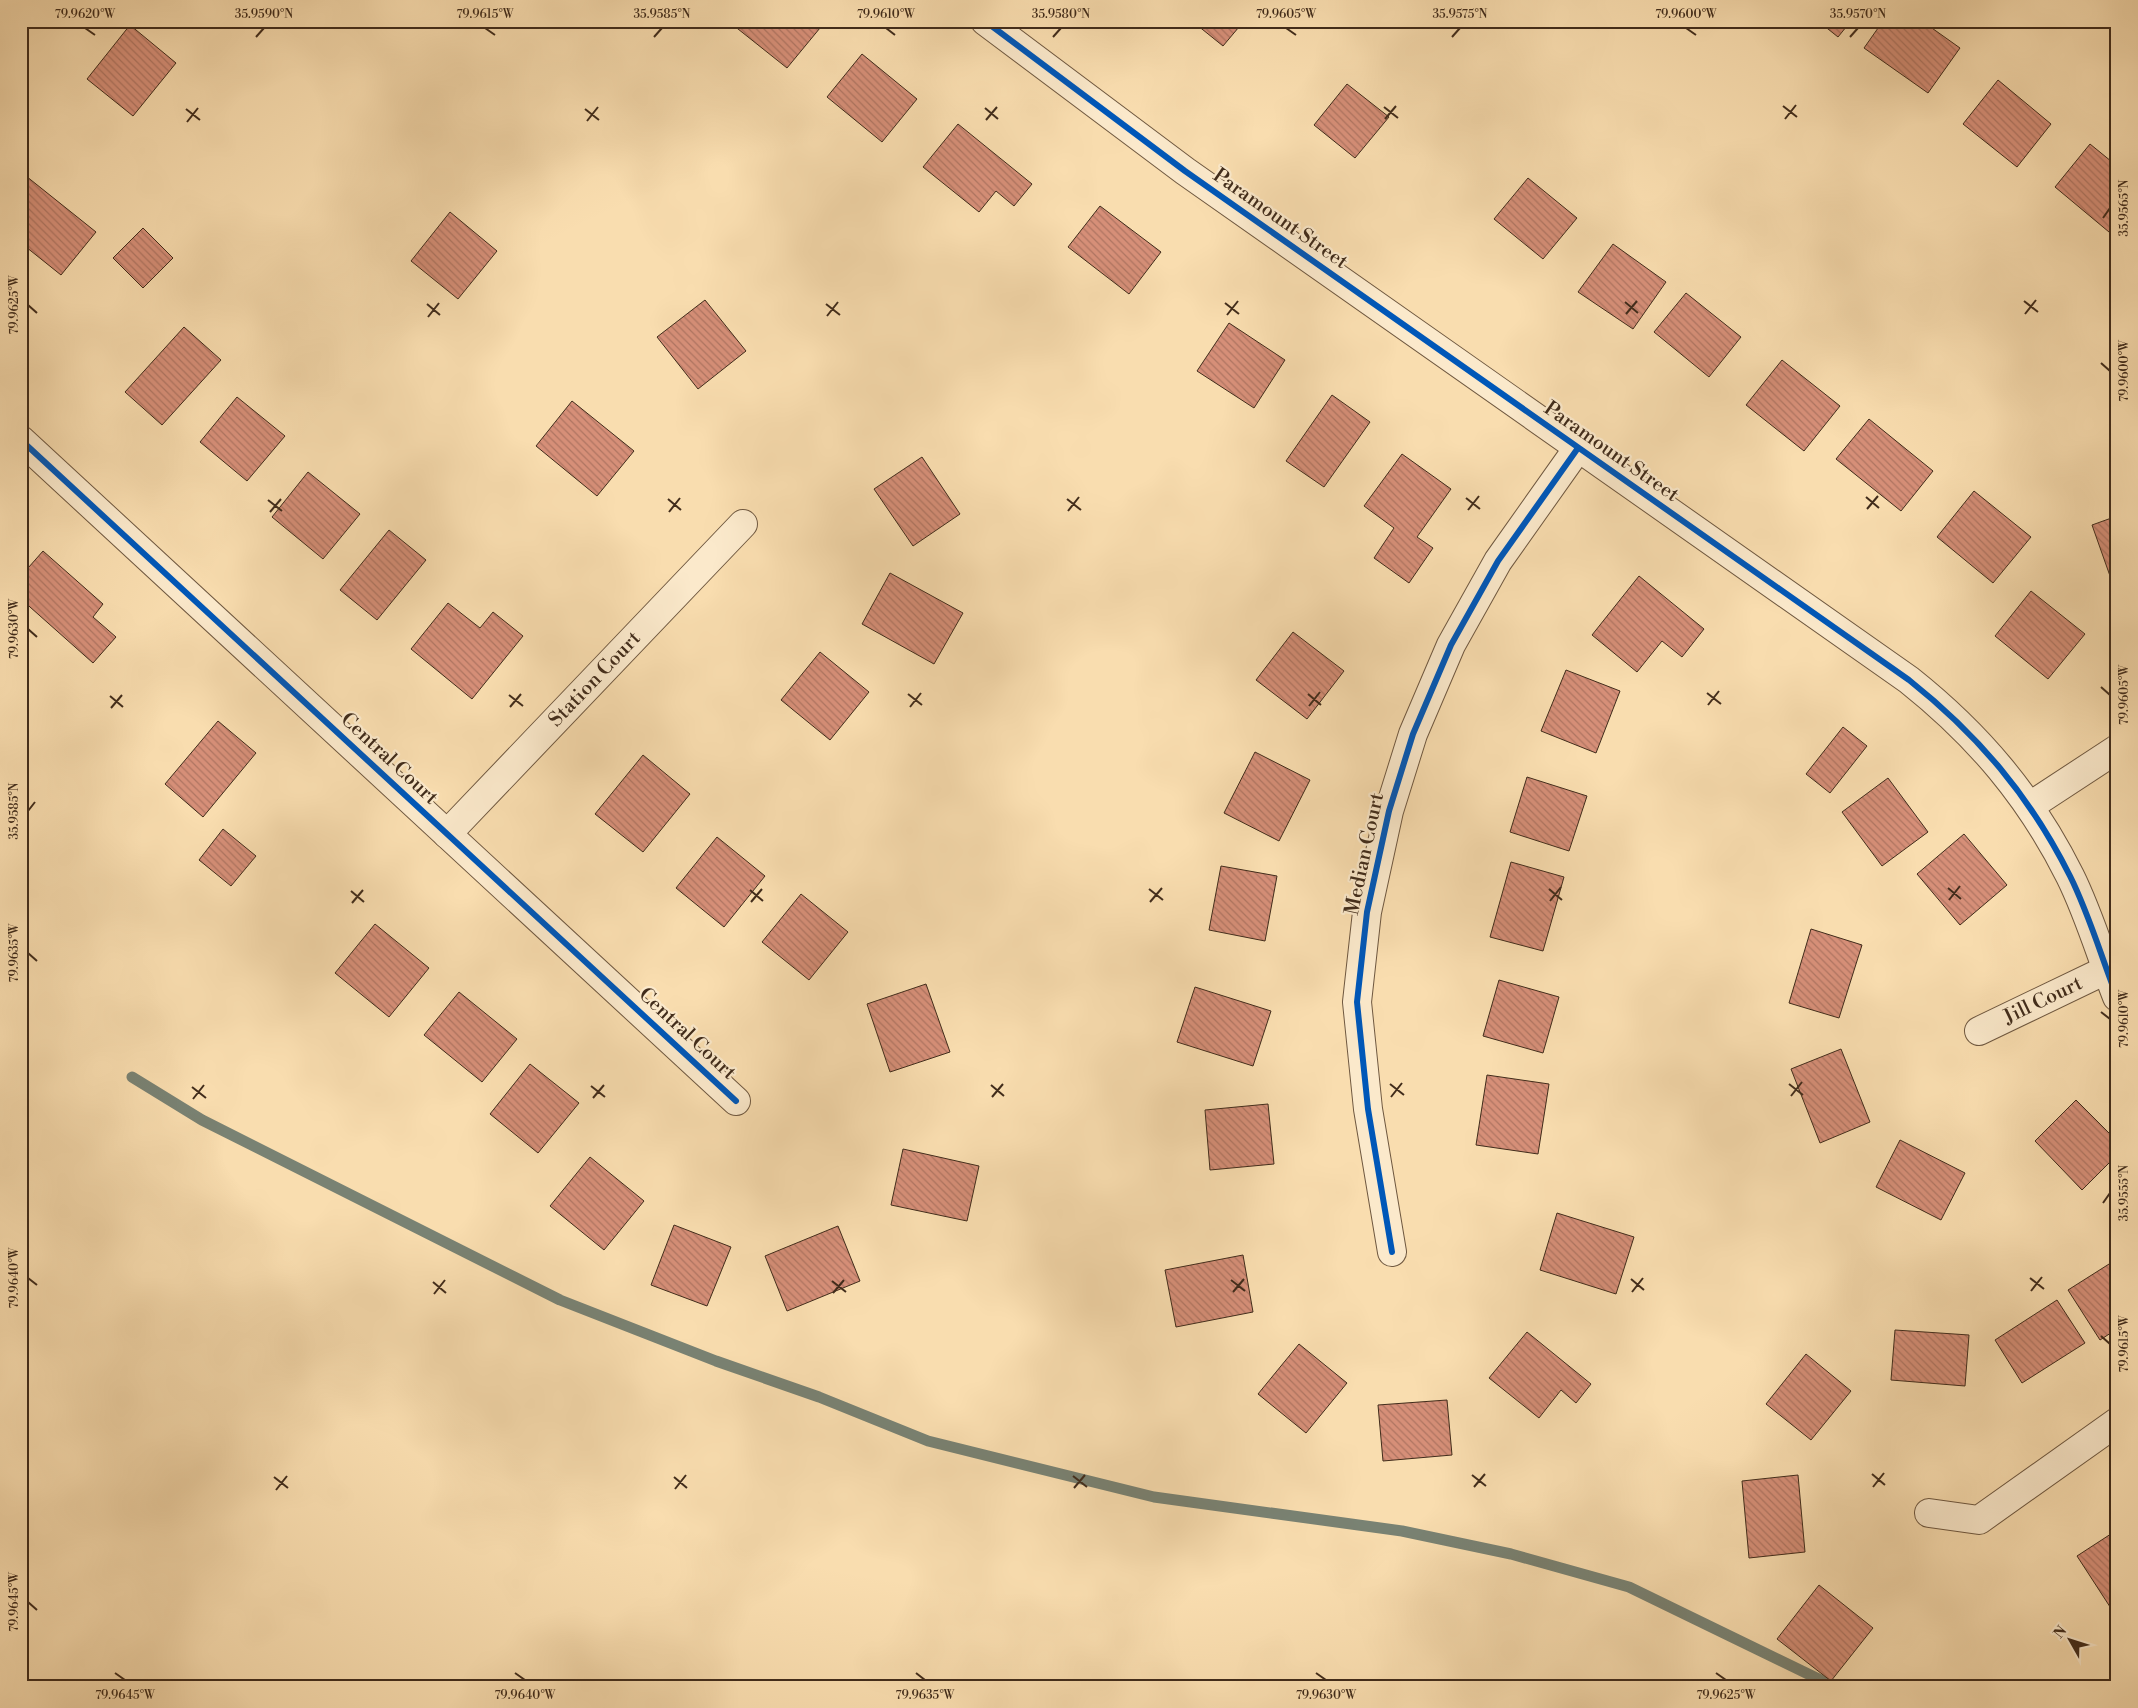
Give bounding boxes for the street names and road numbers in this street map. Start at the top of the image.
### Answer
street label: Paramount Street [1208,163,1352,275]
street label: Paramount Street [1539,396,1683,508]
street label: Station Court [543,626,646,732]
street label: Central Court [335,707,443,811]
street label: Median Court [1340,790,1390,918]
street label: Jill Court [1999,971,2086,1030]
street label: Central Court [633,982,741,1086]

